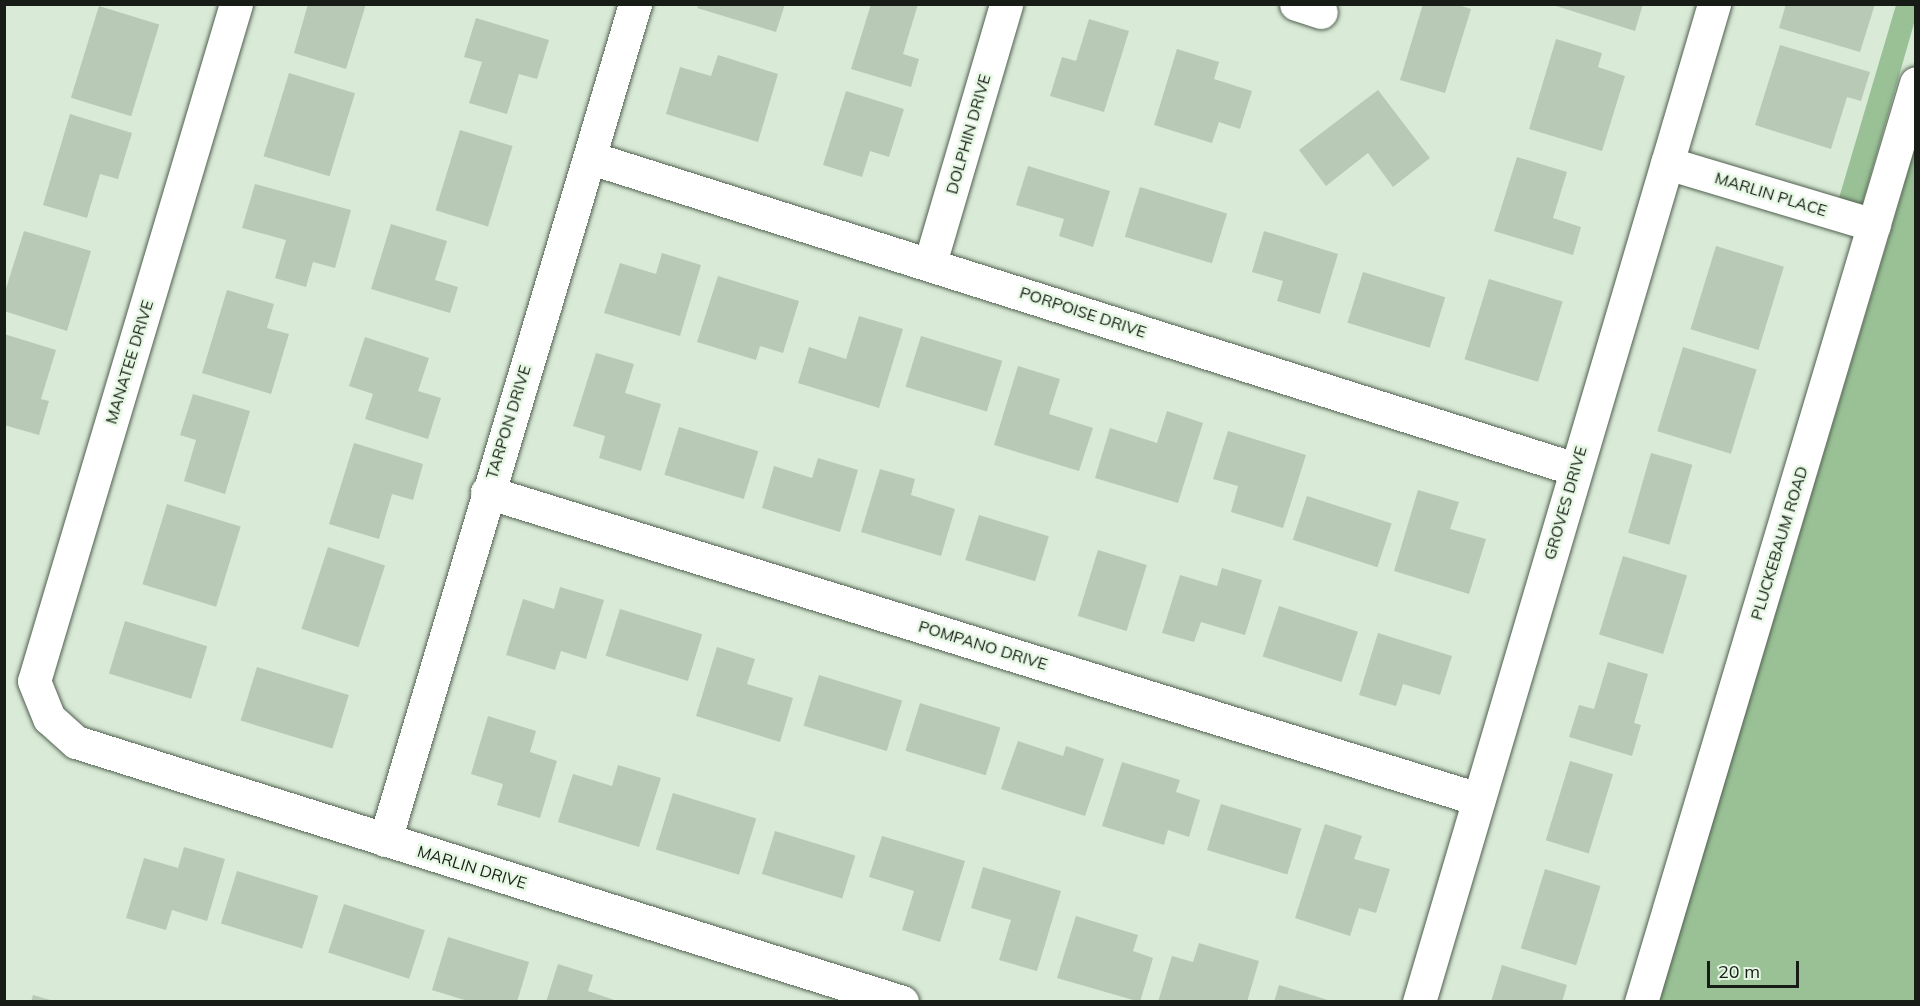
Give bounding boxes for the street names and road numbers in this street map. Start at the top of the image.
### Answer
street label: DOLPHIN DRIVE [942,72,994,196]
street label: MARLIN PLACE [1713,168,1829,220]
street label: PORPOISE DRIVE [1017,283,1149,341]
street label: MANATEE DRIVE [101,298,157,426]
street label: TARPON DRIVE [482,363,534,481]
street label: GROVES DRIVE [1540,444,1590,562]
street label: PLUCKEBAUM ROAD [1746,464,1812,622]
street label: POMPANO DRIVE [916,616,1050,674]
street label: MARLIN DRIVE [415,841,529,893]

